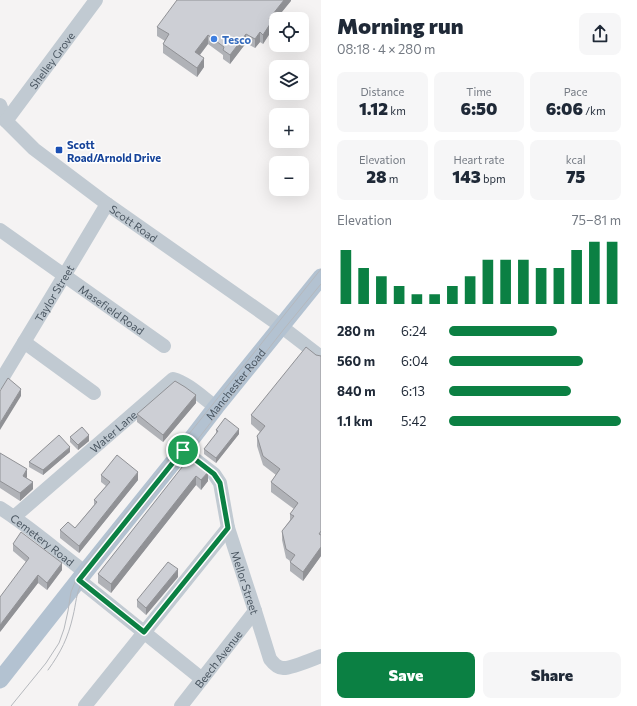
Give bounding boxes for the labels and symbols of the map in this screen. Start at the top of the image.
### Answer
street label: Shelley Grove [26,29,77,91]
place label: Tesco [222,33,252,46]
marker: Tesco [209,34,219,44]
place label: Scott Road/Arnold Drive [67,138,161,164]
marker: Scott Road/Arnold Drive [54,145,64,155]
street label: Scott Road [108,202,160,244]
street label: Taylor Street [32,262,76,324]
street label: Masefield Road [77,282,147,337]
street label: Manchester Road [202,346,267,422]
street label: Water Lane [87,407,139,455]
pin [166,433,200,467]
street label: Cemetery Road [8,511,77,568]
street label: Mellor Street [229,549,262,616]
street label: Beech Avenue [191,627,244,690]

